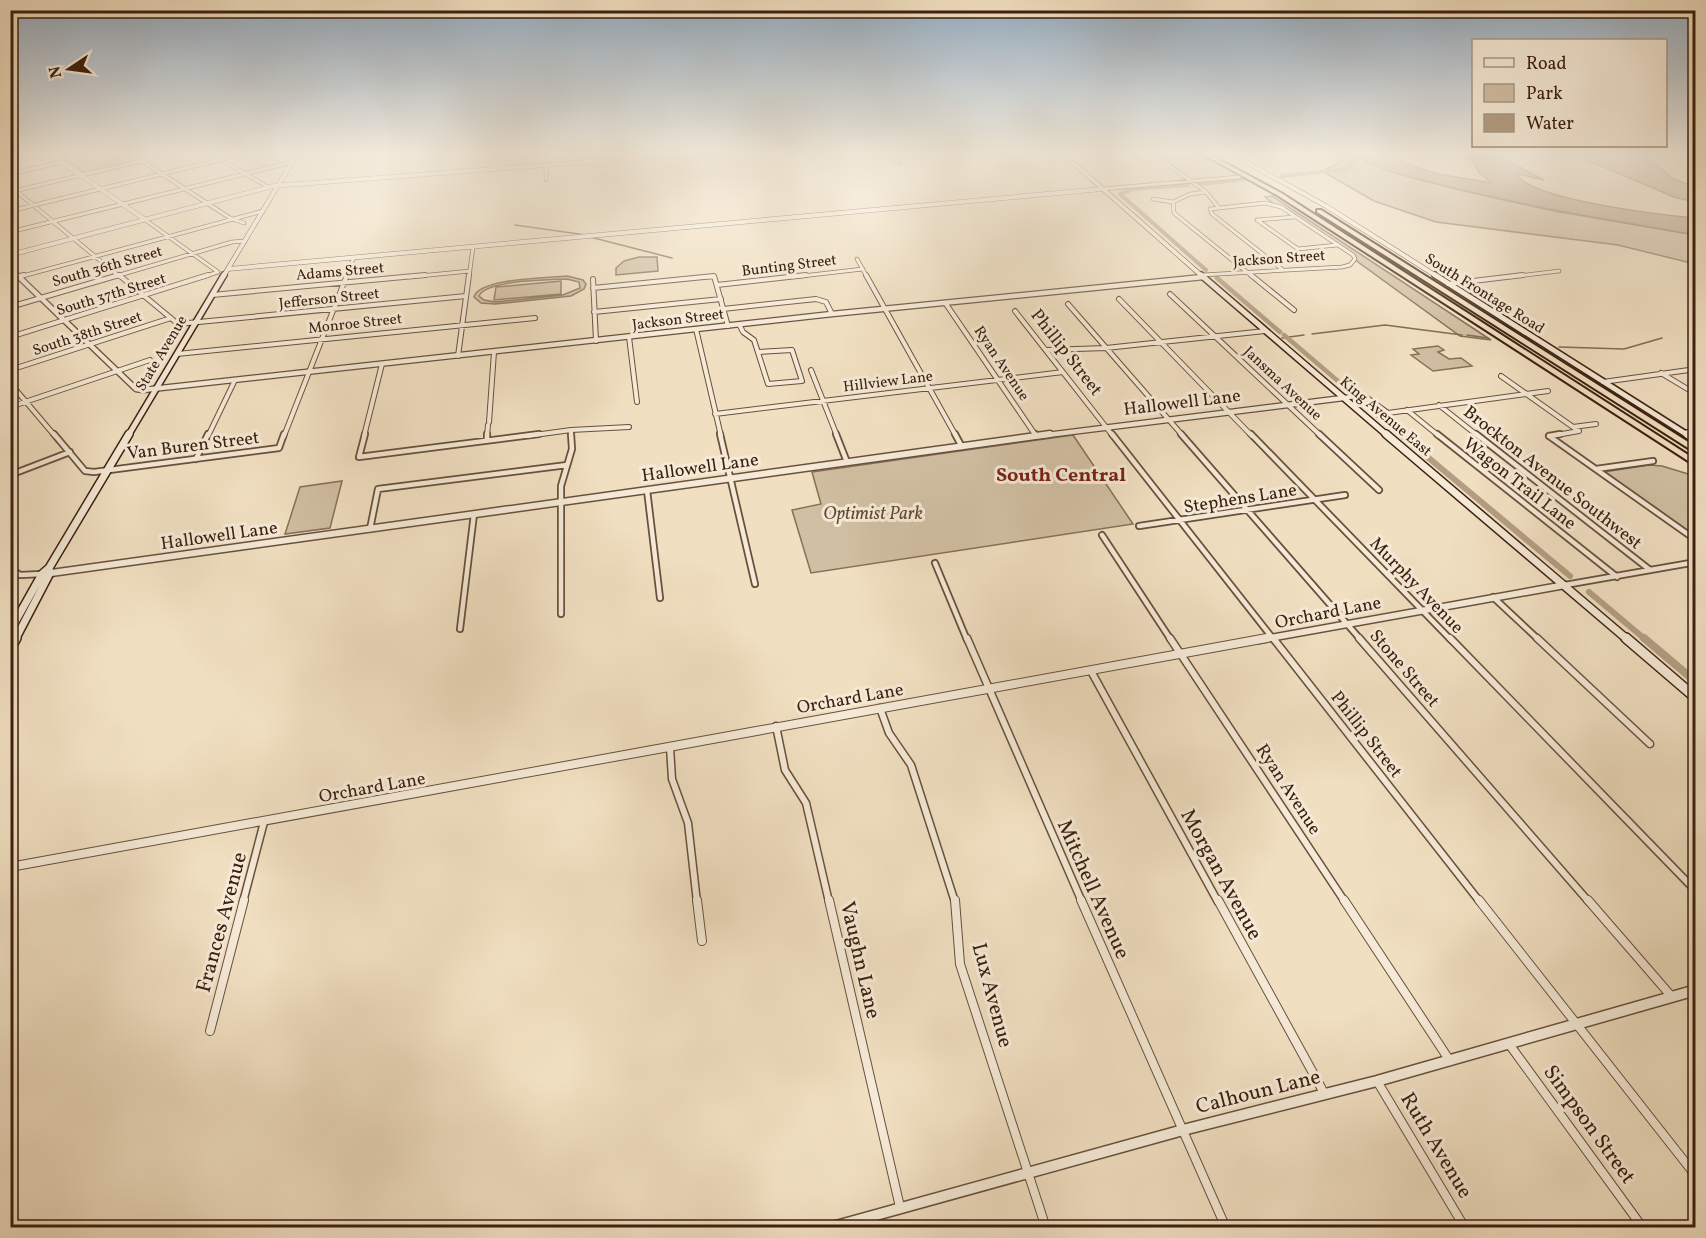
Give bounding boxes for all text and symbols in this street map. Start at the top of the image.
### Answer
north arrow [39,39,99,99]
legend [1472,39,1667,147]
text: Road [1526,52,1567,77]
text: N [44,63,68,80]
text: Park [1526,82,1563,107]
text: Water [1526,112,1574,137]
street label: South 36th Street [50,242,165,293]
street label: Jackson Street [1232,246,1326,273]
street label: South Frontage Road [1420,249,1548,340]
street label: Bunting Street [741,250,838,283]
street label: Adams Street [295,258,385,287]
street label: South 37th Street [54,269,169,322]
street label: Jefferson Street [278,284,381,315]
street label: Jackson Street [631,304,725,337]
street label: Phillip Street [1024,304,1108,402]
street label: South 38th Street [30,307,145,362]
street label: Monroe Street [307,309,403,340]
street label: State Avenue [131,312,193,396]
street label: Ryan Avenue [968,322,1034,405]
street label: Jansma Avenue [1238,342,1326,426]
street label: Hillview Lane [842,367,934,398]
street label: King Avenue East [1334,372,1436,462]
street label: Hallowell Lane [1122,384,1242,423]
street label: Brockton Avenue Southwest [1457,400,1647,556]
street label: Van Buren Street [126,426,261,467]
street label: Wagon Trail Lane [1457,432,1581,536]
street label: Hallowell Lane [640,448,760,489]
district label: South Central [996,462,1126,490]
street label: Stephens Lane [1182,478,1299,521]
park label: Optimist Park [823,502,923,527]
street label: Hallowell Lane [159,516,279,557]
street label: Murphy Avenue [1363,532,1469,640]
street label: Orchard Lane [1273,591,1383,636]
street label: Stone Street [1363,625,1445,713]
street label: Orchard Lane [795,678,905,721]
street label: Phillip Street [1324,686,1408,784]
street label: Ryan Avenue [1249,740,1326,840]
street label: Orchard Lane [317,767,427,810]
street label: Morgan Avenue [1173,804,1269,946]
street label: Mitchell Avenue [1049,815,1136,964]
street label: Frances Avenue [190,849,255,996]
street label: Vaughn Lane [832,899,887,1022]
street label: Lux Avenue [964,940,1019,1051]
street label: Simpson Street [1536,1060,1642,1190]
street label: Calhoun Lane [1193,1063,1324,1122]
street label: Ruth Avenue [1393,1087,1479,1204]

